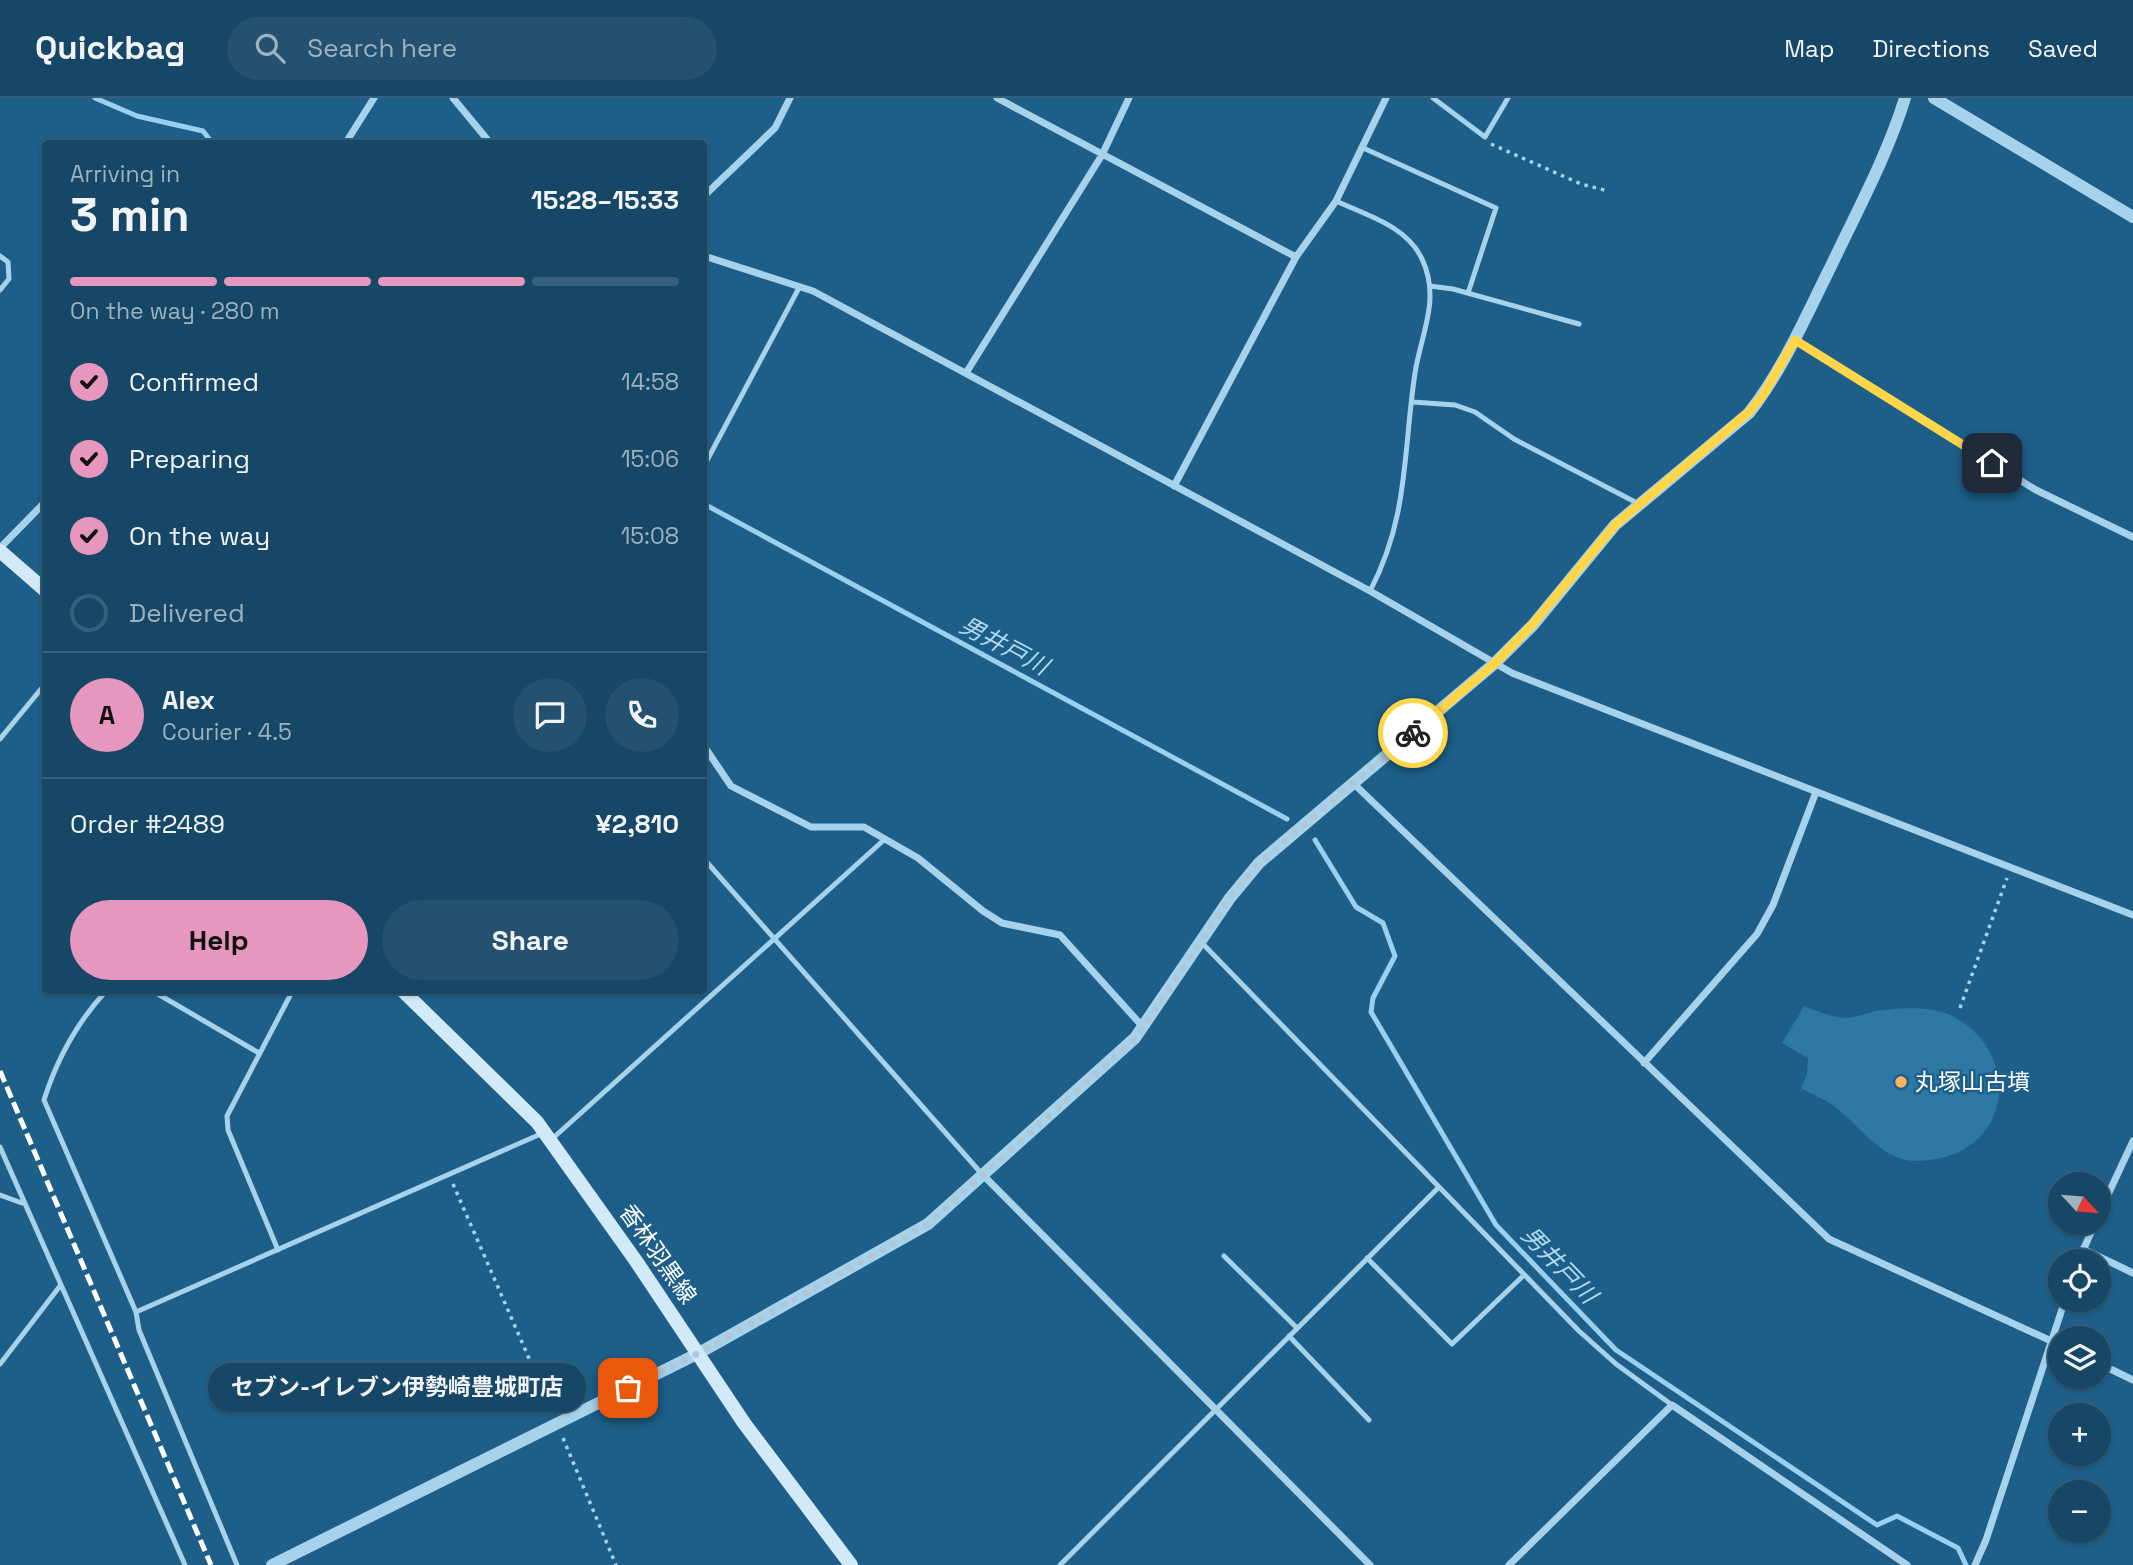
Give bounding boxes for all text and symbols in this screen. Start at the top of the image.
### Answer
search box [227,17,717,80]
text: Quickbag [35,27,185,69]
icon: search [251,29,289,67]
text: Search here [307,31,457,65]
text: Map [1784,33,1834,64]
text: Directions [1872,33,1990,64]
text: Saved [2028,33,2098,64]
text: Arriving in [70,159,180,189]
text: 15:28–15:33 [531,183,679,217]
text: 3 min [70,186,190,244]
text: On the way · 280 m [70,296,280,326]
icon: check [70,363,108,401]
text: Confirmed [129,365,259,399]
text: 14:58 [621,367,679,397]
pin [1962,433,2022,493]
icon: check [70,440,108,478]
text: Preparing [129,442,250,476]
text: 15:06 [621,444,679,474]
icon: home [1973,444,2011,482]
icon: check [70,517,108,555]
text: On the way [129,519,270,553]
text: 15:08 [621,521,679,551]
text: Delivered [129,596,245,630]
water label: 男井戸川 [955,609,1057,683]
button: chat [513,678,587,752]
button: phone [605,678,679,752]
text: Alex [162,683,215,717]
text: A [99,698,115,732]
courier [1378,698,1448,768]
icon: bike [1394,714,1432,752]
text: Courier · 4.5 [162,717,292,747]
text: Order #2489 [70,807,225,841]
text: ¥2,810 [596,807,679,841]
button: Help [70,900,368,980]
button: Share [382,900,679,980]
place label: 丸塚山古墳 [1915,1067,2030,1097]
marker: 丸塚山古墳 [1893,1074,1909,1090]
north arrow [2048,1172,2110,1236]
map controls [2048,1172,2111,1543]
street label: 香林羽黒線 [613,1198,703,1310]
water label: 男井戸川 [1515,1219,1606,1312]
button: locate [2048,1249,2111,1312]
button: layers [2048,1326,2111,1389]
pin [598,1358,658,1418]
callout: セブン-イレブン伊勢崎豊城町店 [208,1364,586,1412]
icon: bag [609,1369,647,1407]
text: セブン-イレブン伊勢崎豊城町店 [231,1372,563,1402]
button: + [2048,1403,2111,1466]
button: − [2048,1480,2111,1543]

